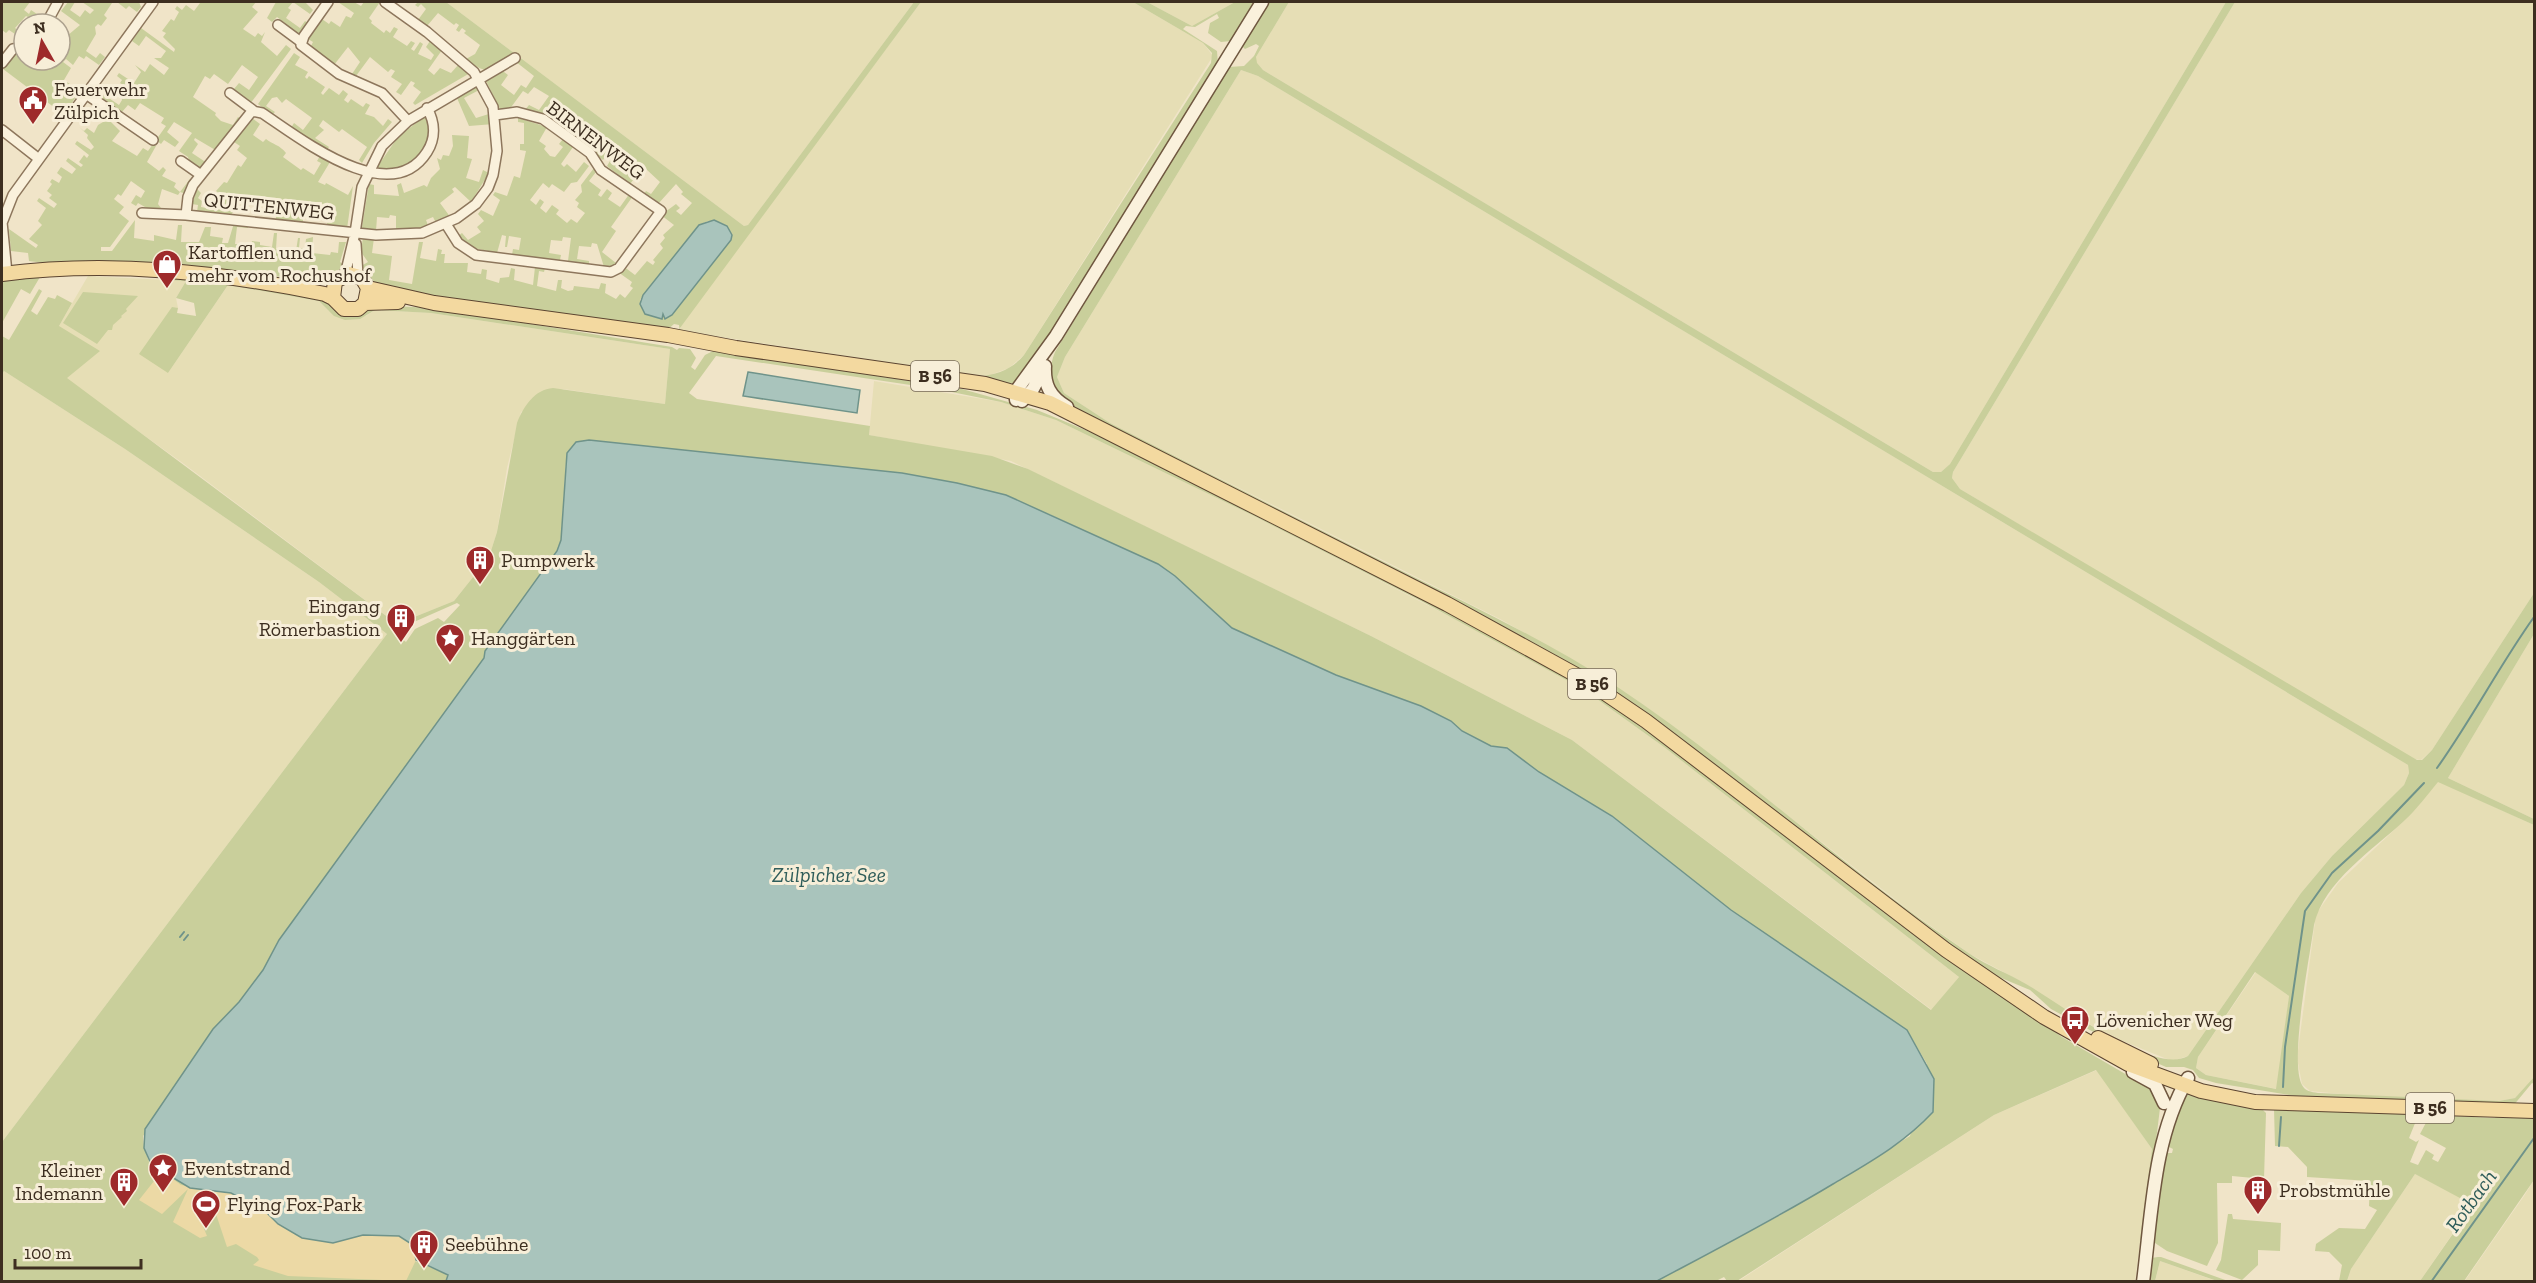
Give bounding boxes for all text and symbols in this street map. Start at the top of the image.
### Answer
north arrow [12,12,72,72]
text: N [32,17,47,38]
place label: Feuerwehr Zülpich [54,77,147,124]
public building icon: Feuerwehr Zülpich [17,84,49,126]
street label: BIRNENWEG [542,95,650,185]
street label: QUITTENWEG [203,187,336,225]
place label: Kartofflen und mehr vom Rochushof [188,240,372,287]
shop icon: Kartofflen und mehr vom Rochushof [151,248,183,290]
road number: B 56 [911,361,959,391]
building icon: Pumpwerk [464,544,496,586]
place label: Pumpwerk [501,548,596,572]
place label: Eingang Römerbastion [259,594,381,641]
building icon: Eingang Römerbastion [385,602,417,644]
place icon: Hanggärten [434,622,466,664]
place label: Hanggärten [471,626,576,650]
road number: B 56 [1568,669,1616,699]
water label: Zülpicher See [772,862,886,887]
bus stop icon: Lövenicher Weg [2059,1004,2091,1046]
place label: Lövenicher Weg [2096,1008,2233,1032]
road number: B 56 [2406,1093,2454,1123]
place icon: Eventstrand [147,1152,179,1194]
place label: Eventstrand [184,1156,291,1180]
place label: Kleiner Indemann [15,1158,104,1205]
water label: Rotbach [2440,1165,2501,1237]
building icon: Kleiner Indemann [108,1166,140,1208]
building icon: Probstmühle [2242,1174,2274,1216]
place label: Probstmühle [2279,1178,2390,1202]
sports icon: Flying Fox-Park [190,1188,222,1230]
place label: Flying Fox-Park [227,1192,363,1216]
building icon: Seebühne [408,1228,440,1270]
scale bar [15,1232,141,1270]
place label: Seebühne [445,1232,528,1256]
text: 100 m [24,1242,72,1264]

